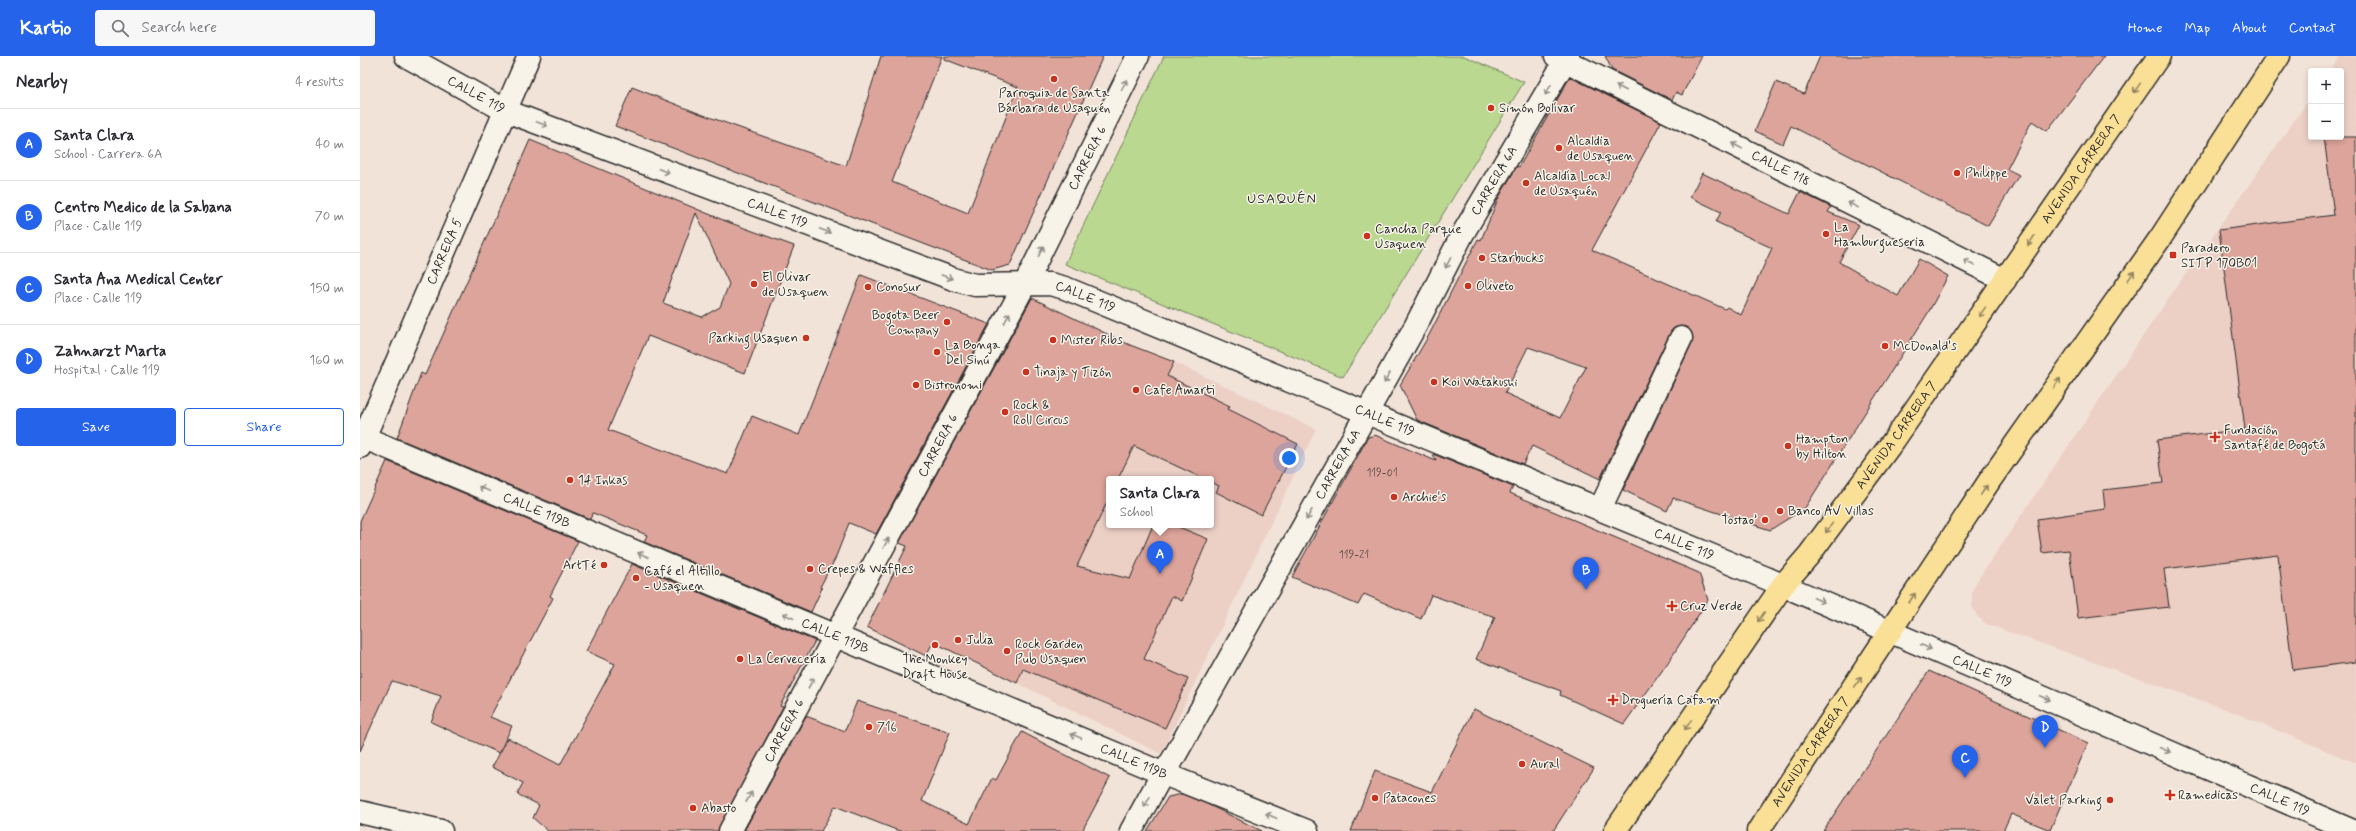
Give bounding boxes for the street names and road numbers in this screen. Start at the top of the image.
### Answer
street label: CALLE 119 [444,72,508,117]
street label: AVENIDA CARRERA 7 [2037,111,2125,227]
street label: CARRERA 6 [1064,123,1111,193]
street label: CARRERA 6A [1467,143,1521,219]
street label: CALLE 118 [1748,146,1813,190]
street label: CALLE 119 [745,194,810,232]
street label: CARRERA 5 [423,216,466,287]
street label: CALLE 119 [1053,277,1118,316]
street label: AVENIDA CARRERA 7 [1852,378,1941,493]
street label: CALLE 119 [1352,400,1417,440]
street label: CARRERA 6 [914,411,962,480]
street label: CARRERA 6A [1311,426,1364,503]
street label: CALLE 119B [500,488,573,532]
street label: CALLE 119 [1652,524,1717,564]
street label: CALLE 119B [799,614,871,657]
street label: CALLE 119 [1950,651,2015,692]
street label: AVENIDA CARRERA 7 [1768,693,1853,810]
street label: CARRERA 6 [760,696,808,765]
street label: CALLE 119B [1098,740,1170,783]
street label: CALLE 119 [2247,779,2312,820]

